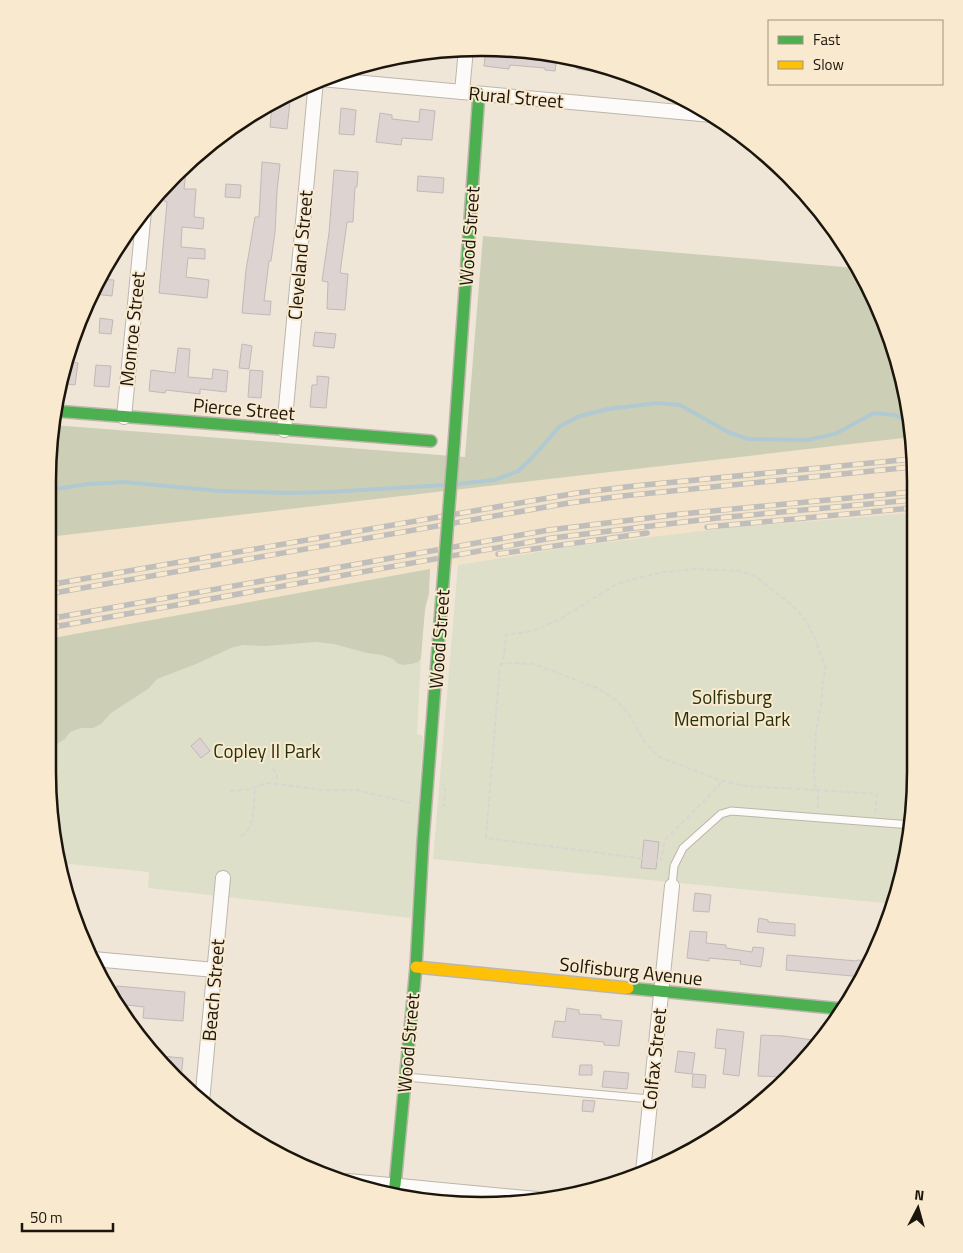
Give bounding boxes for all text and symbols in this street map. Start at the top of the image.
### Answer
legend [768,20,943,85]
text: Fast [813,28,841,51]
text: Slow [813,53,844,76]
street label: Rural Street [467,78,565,115]
street label: Wood Street [451,185,486,287]
street label: Cleveland Street [279,189,320,321]
street label: Monroe Street [111,270,152,388]
street label: Pierce Street [192,390,297,427]
street label: Wood Street [421,588,456,690]
park label: Solfisburg Memorial Park [674,682,790,733]
park label: Copley II Park [213,736,321,765]
street label: Beach Street [194,937,231,1042]
street label: Solfisburg Avenue [558,949,704,992]
street label: Wood Street [389,992,426,1094]
street label: Colfax Street [634,1006,673,1111]
north arrow [893,1183,943,1233]
text: N [913,1184,925,1206]
scale bar [22,1200,114,1232]
text: 50 m [30,1206,63,1229]

